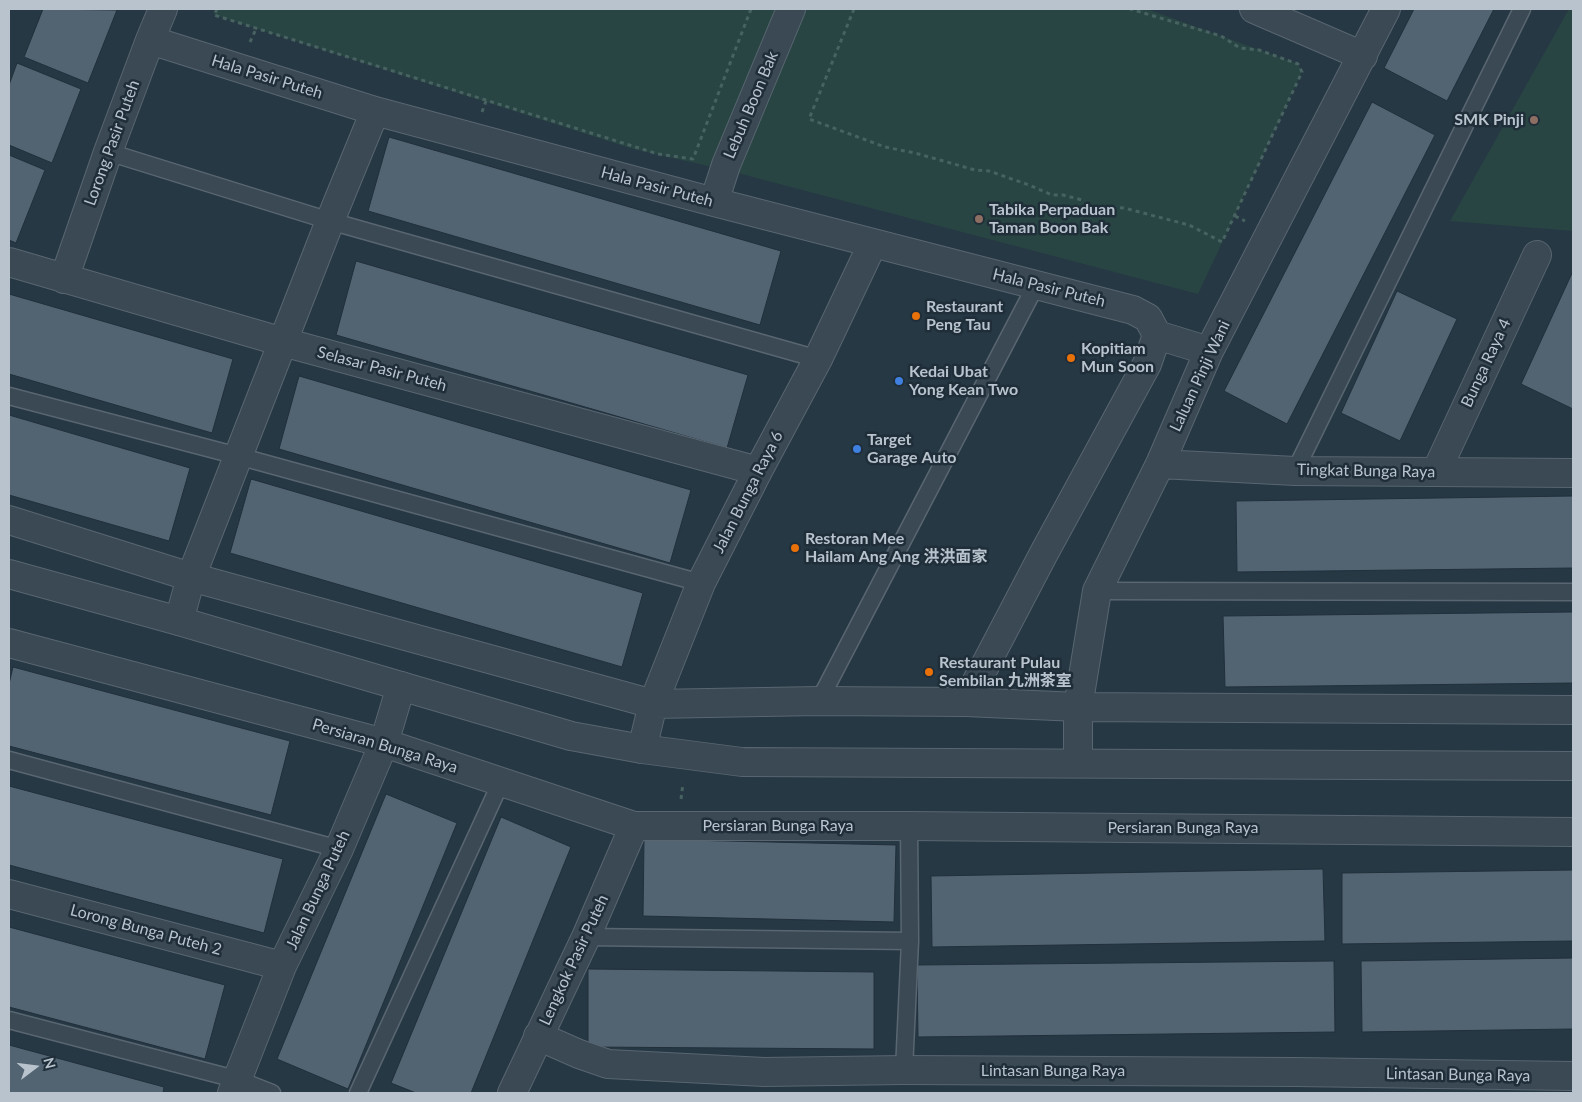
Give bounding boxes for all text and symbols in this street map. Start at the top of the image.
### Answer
street label: Lebuh Boon Bak [720,48,782,162]
street label: Hala Pasir Puteh [209,51,325,103]
street label: Lorong Pasir Puteh [80,78,144,208]
place label: SMK Pinji [1454,110,1524,130]
marker: SMK Pinji [1528,114,1540,126]
street label: Hala Pasir Puteh [599,163,715,211]
place label: Tabika Perpaduan Taman Boon Bak [989,200,1115,238]
marker: Tabika Perpaduan Taman Boon Bak [973,213,985,225]
street label: Hala Pasir Puteh [991,265,1107,311]
place label: Restaurant Peng Tau [926,297,1003,335]
marker: Restaurant Peng Tau [910,310,922,322]
street label: Bunga Raya 4 [1457,316,1515,410]
street label: Laluan Pinji Wani [1166,317,1234,435]
place label: Kopitiam Mun Soon [1081,339,1154,377]
street label: Selasar Pasir Puteh [315,342,449,396]
marker: Kopitiam Mun Soon [1065,352,1077,364]
place label: Kedai Ubat Yong Kean Two [909,362,1018,400]
marker: Kedai Ubat Yong Kean Two [893,375,905,387]
street label: Jalan Bunga Raya 6 [709,428,787,556]
place label: Target Garage Auto [867,430,956,468]
marker: Target Garage Auto [851,443,863,455]
street label: Tingkat Bunga Raya [1297,460,1435,482]
place label: Restoran Mee Hailam Ang Ang 洪洪面家 [805,529,988,567]
marker: Restoran Mee Hailam Ang Ang 洪洪面家 [789,542,801,554]
place label: Restaurant Pulau Sembilan 九洲茶室 [939,653,1072,691]
marker: Restaurant Pulau Sembilan 九洲茶室 [923,666,935,678]
street label: Persiaran Bunga Raya [310,715,460,777]
street label: Persiaran Bunga Raya [703,816,853,836]
street label: Persiaran Bunga Raya [1108,818,1258,838]
street label: Jalan Bunga Puteh [282,827,354,953]
street label: Lengkok Pasir Puteh [535,892,613,1028]
street label: Lorong Bunga Puteh 2 [68,901,224,959]
north arrow [10,1042,60,1092]
text: N [40,1056,60,1070]
street label: Lintasan Bunga Raya [981,1061,1125,1081]
street label: Lintasan Bunga Raya [1386,1064,1530,1086]

